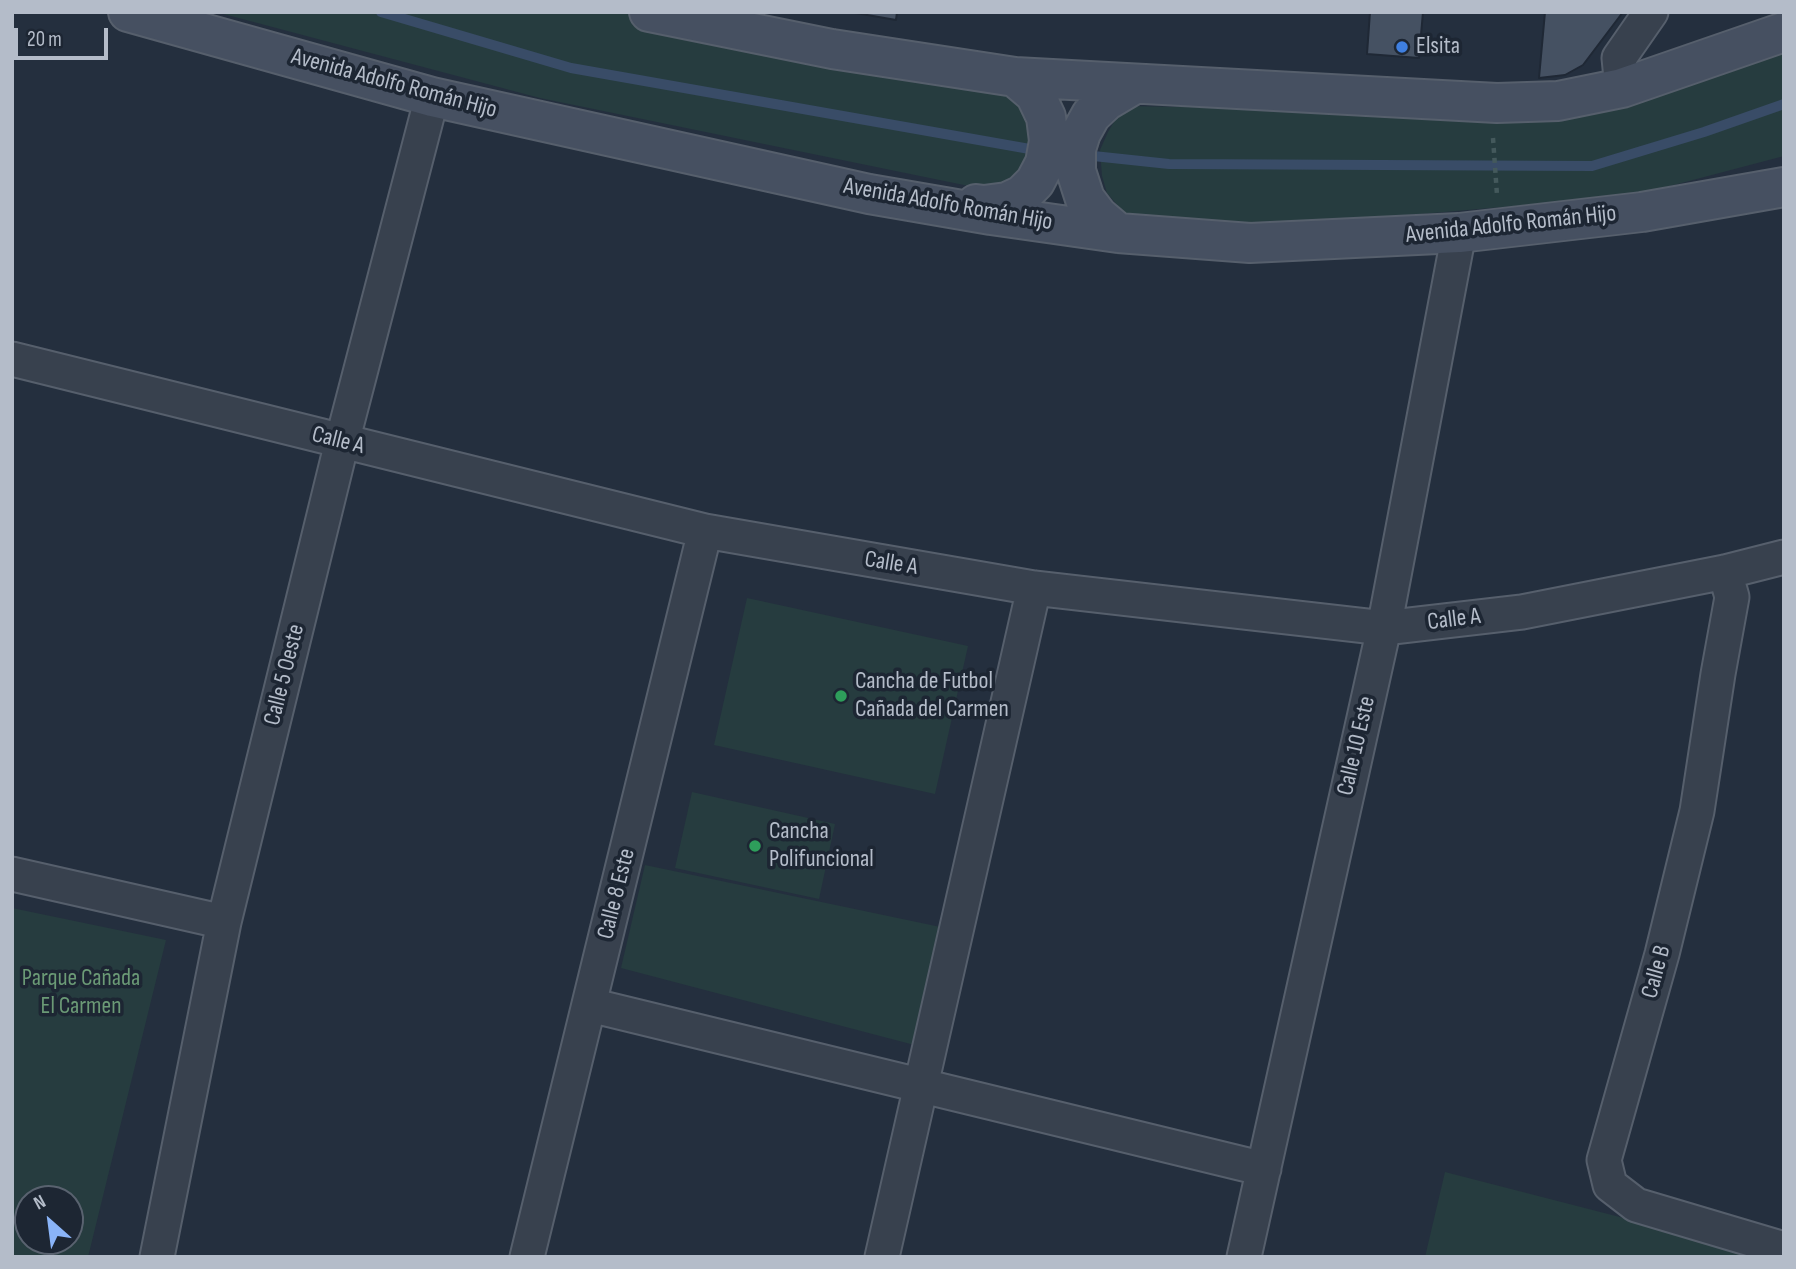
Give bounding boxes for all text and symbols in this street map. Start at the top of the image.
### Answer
scale bar [18,14,112,58]
text: 20 m [27,27,62,52]
place label: Elsita [1416,33,1460,61]
marker: Elsita [1394,39,1410,55]
street label: Avenida Adolfo Román Hijo [288,43,500,125]
street label: Avenida Adolfo Román Hijo [841,172,1055,238]
street label: Avenida Adolfo Román Hijo [1404,200,1618,250]
street label: Calle A [309,421,367,461]
street label: Calle A [863,546,919,582]
street label: Calle A [1426,602,1482,638]
street label: Calle 5 Oeste [259,621,311,729]
place label: Cancha de Futbol Cañada del Carmen [855,668,1009,724]
marker: Cancha de Futbol Cañada del Carmen [833,688,849,704]
street label: Calle 10 Este [1332,694,1382,798]
place label: Cancha Polifuncional [769,818,874,874]
marker: Cancha Polifuncional [747,838,763,854]
street label: Calle 8 Este [592,846,642,942]
street label: Calle B [1636,942,1678,1002]
park label: Parque Cañada El Carmen [22,965,140,1021]
north arrow [14,1185,84,1255]
text: N [30,1190,50,1215]

